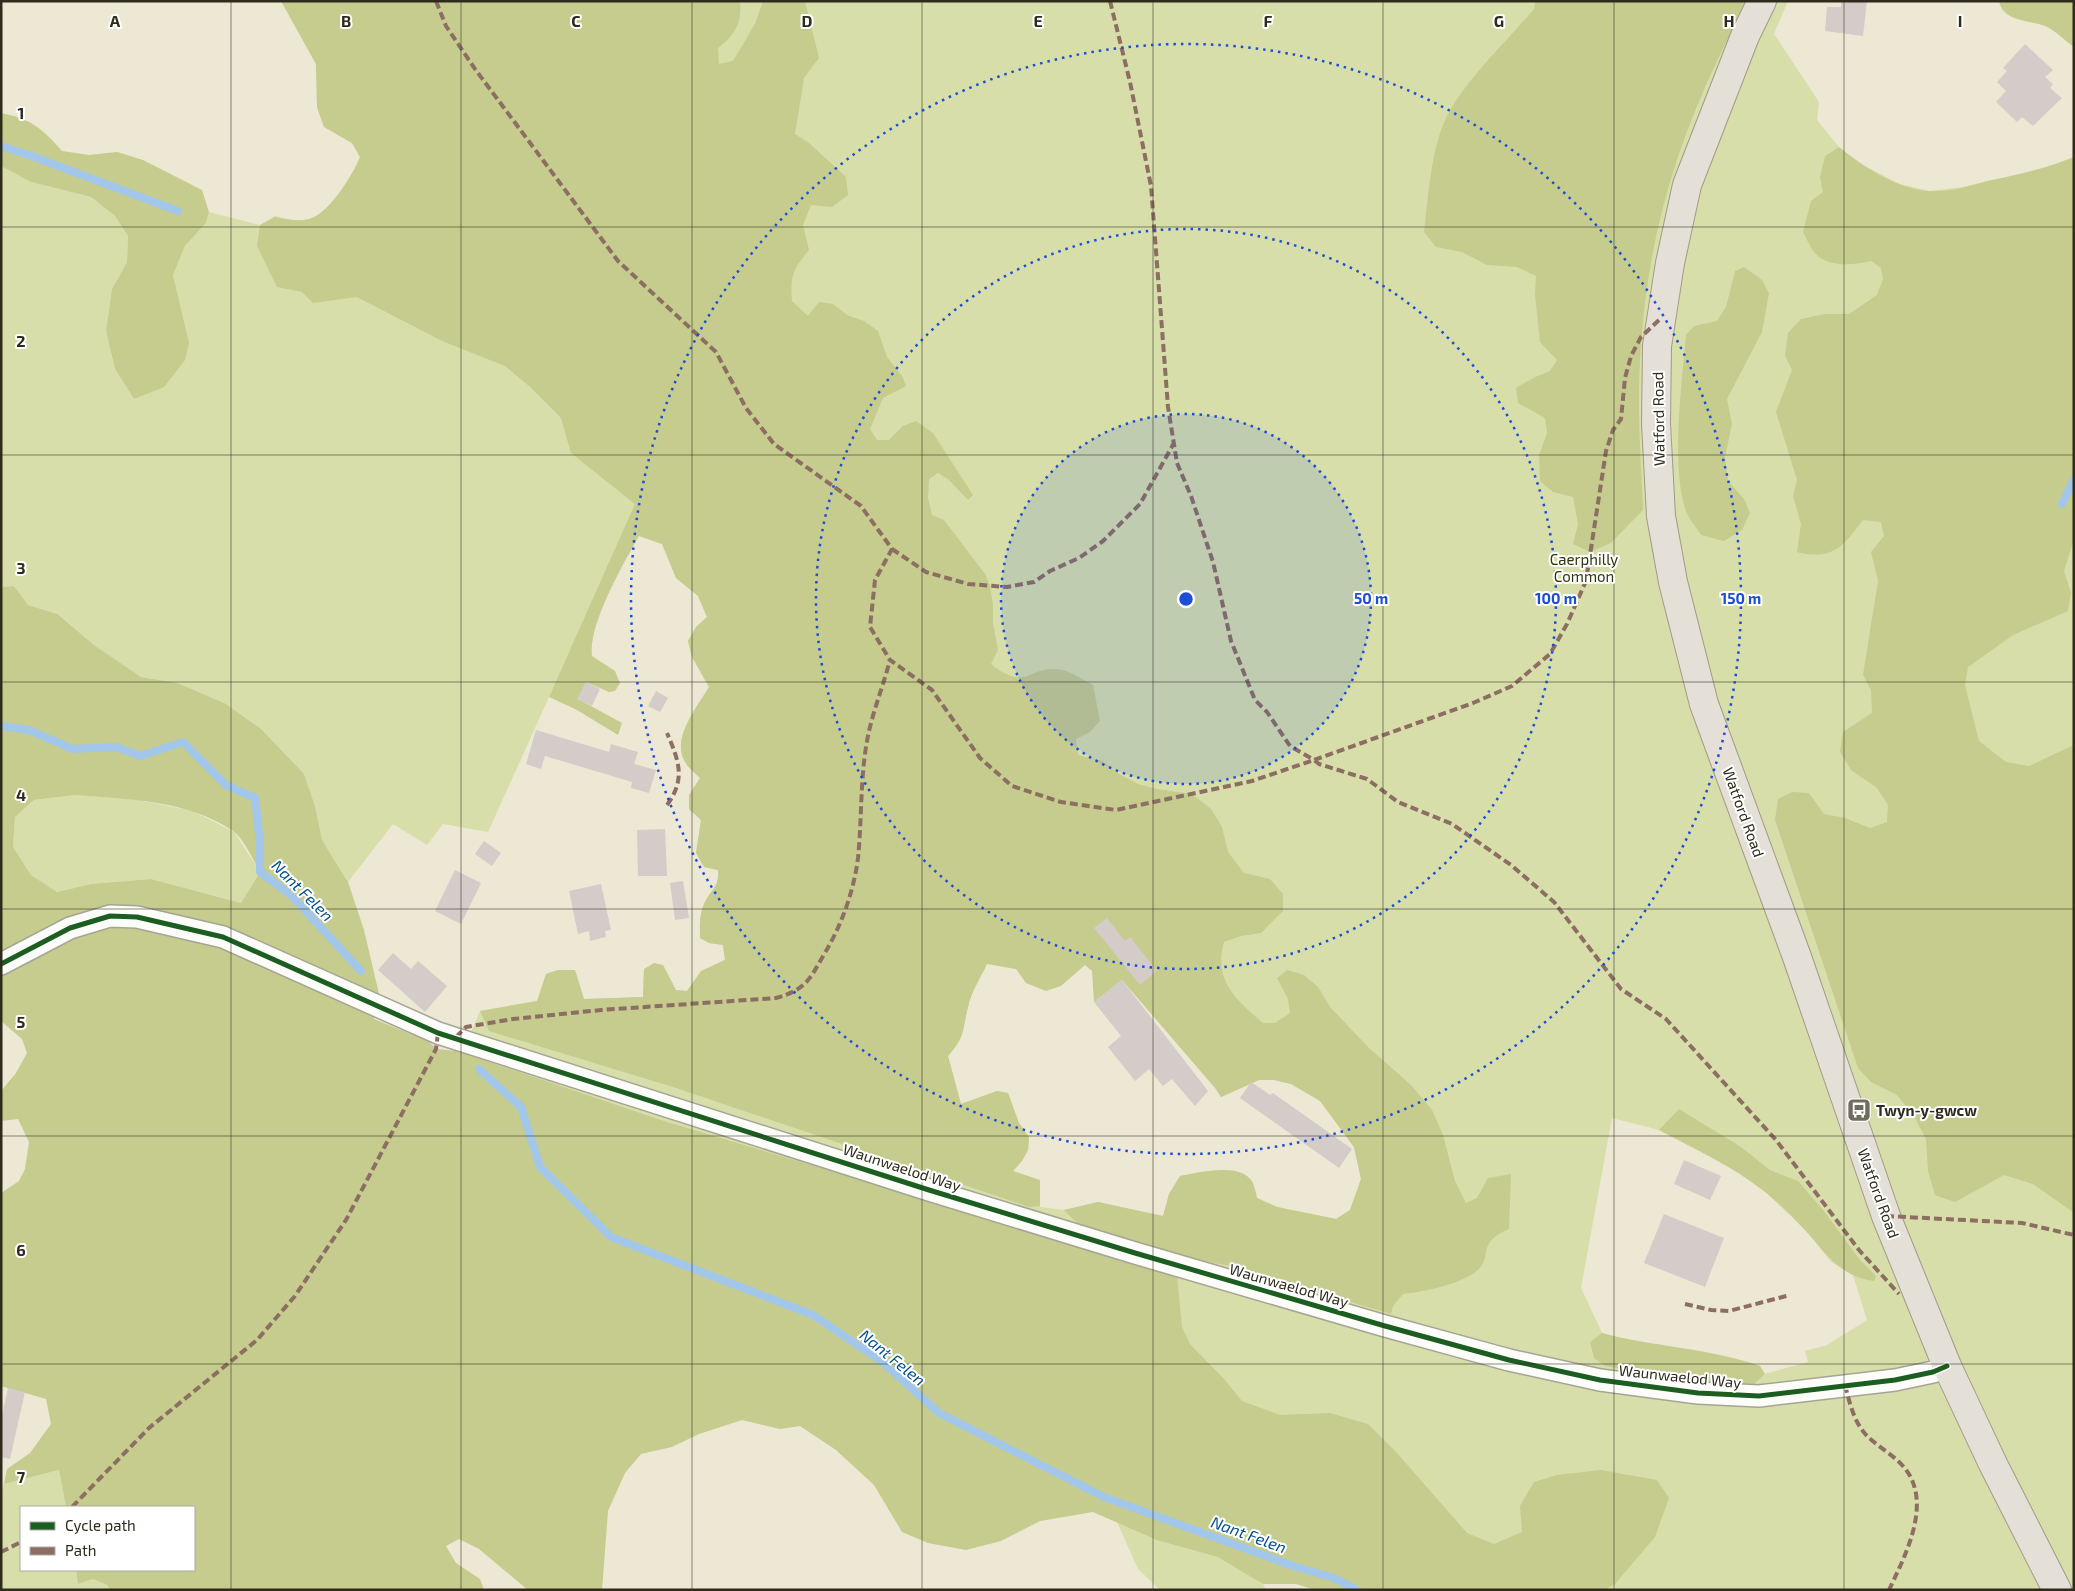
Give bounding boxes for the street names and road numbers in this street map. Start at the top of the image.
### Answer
street label: Watford Road [1648,372,1668,466]
street label: Watford Road [1719,765,1769,859]
street label: Waunwaelod Way [841,1139,963,1195]
street label: Watford Road [1854,1146,1904,1240]
street label: Waunwaelod Way [1227,1259,1351,1311]
street label: Waunwaelod Way [1618,1361,1742,1391]

